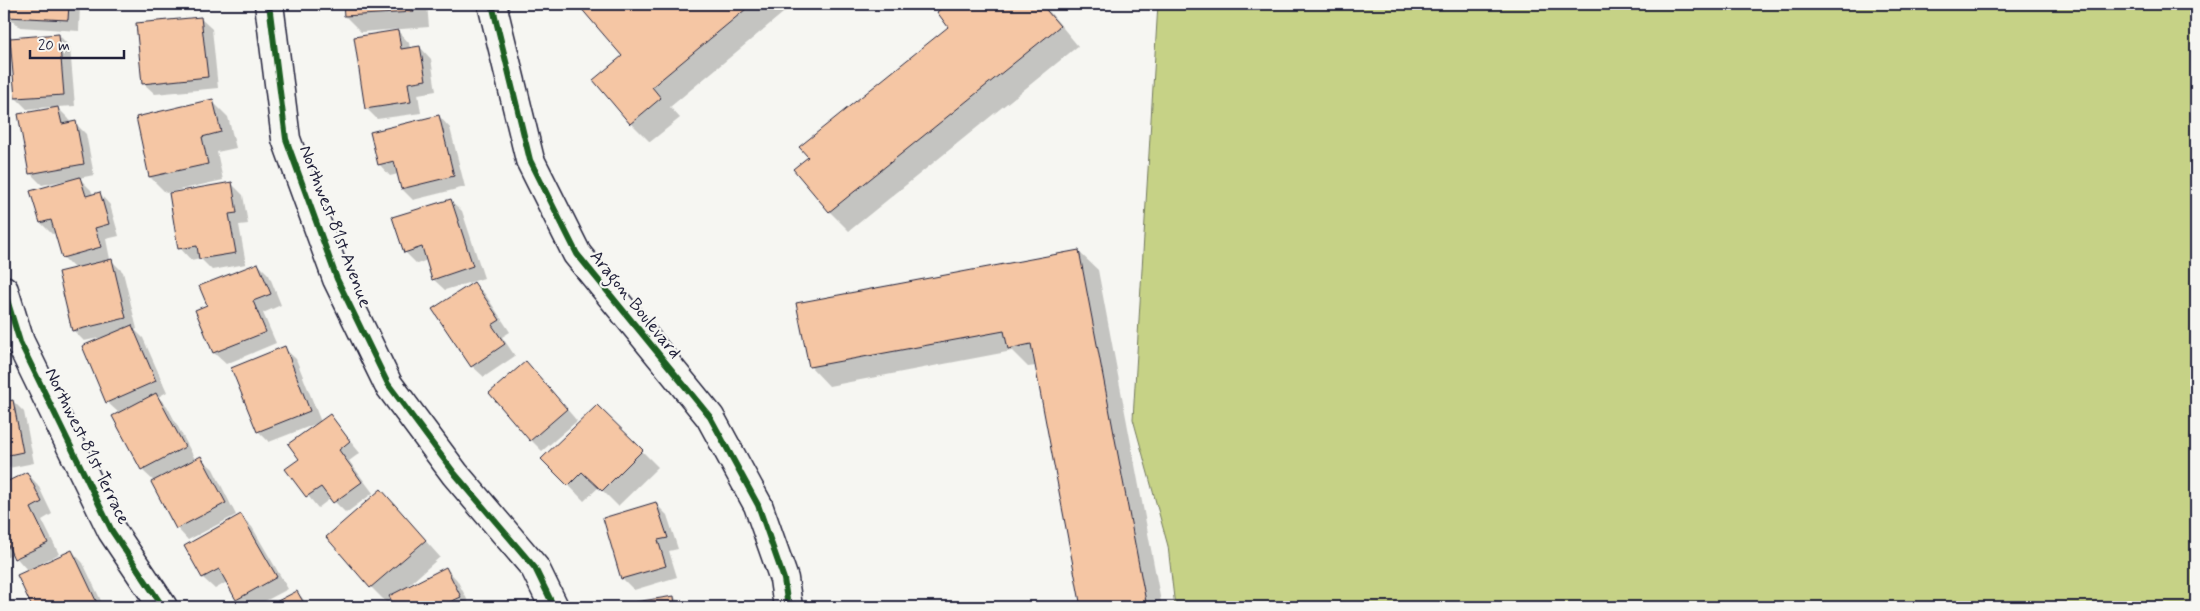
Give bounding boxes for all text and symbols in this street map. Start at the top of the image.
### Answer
scale bar [30,28,124,60]
text: 20 m [38,36,70,56]
street label: Northwest 81st Avenue [293,142,377,311]
street label: Aragon Boulevard [582,245,686,365]
street label: Northwest 81st Terrace [39,364,135,529]

